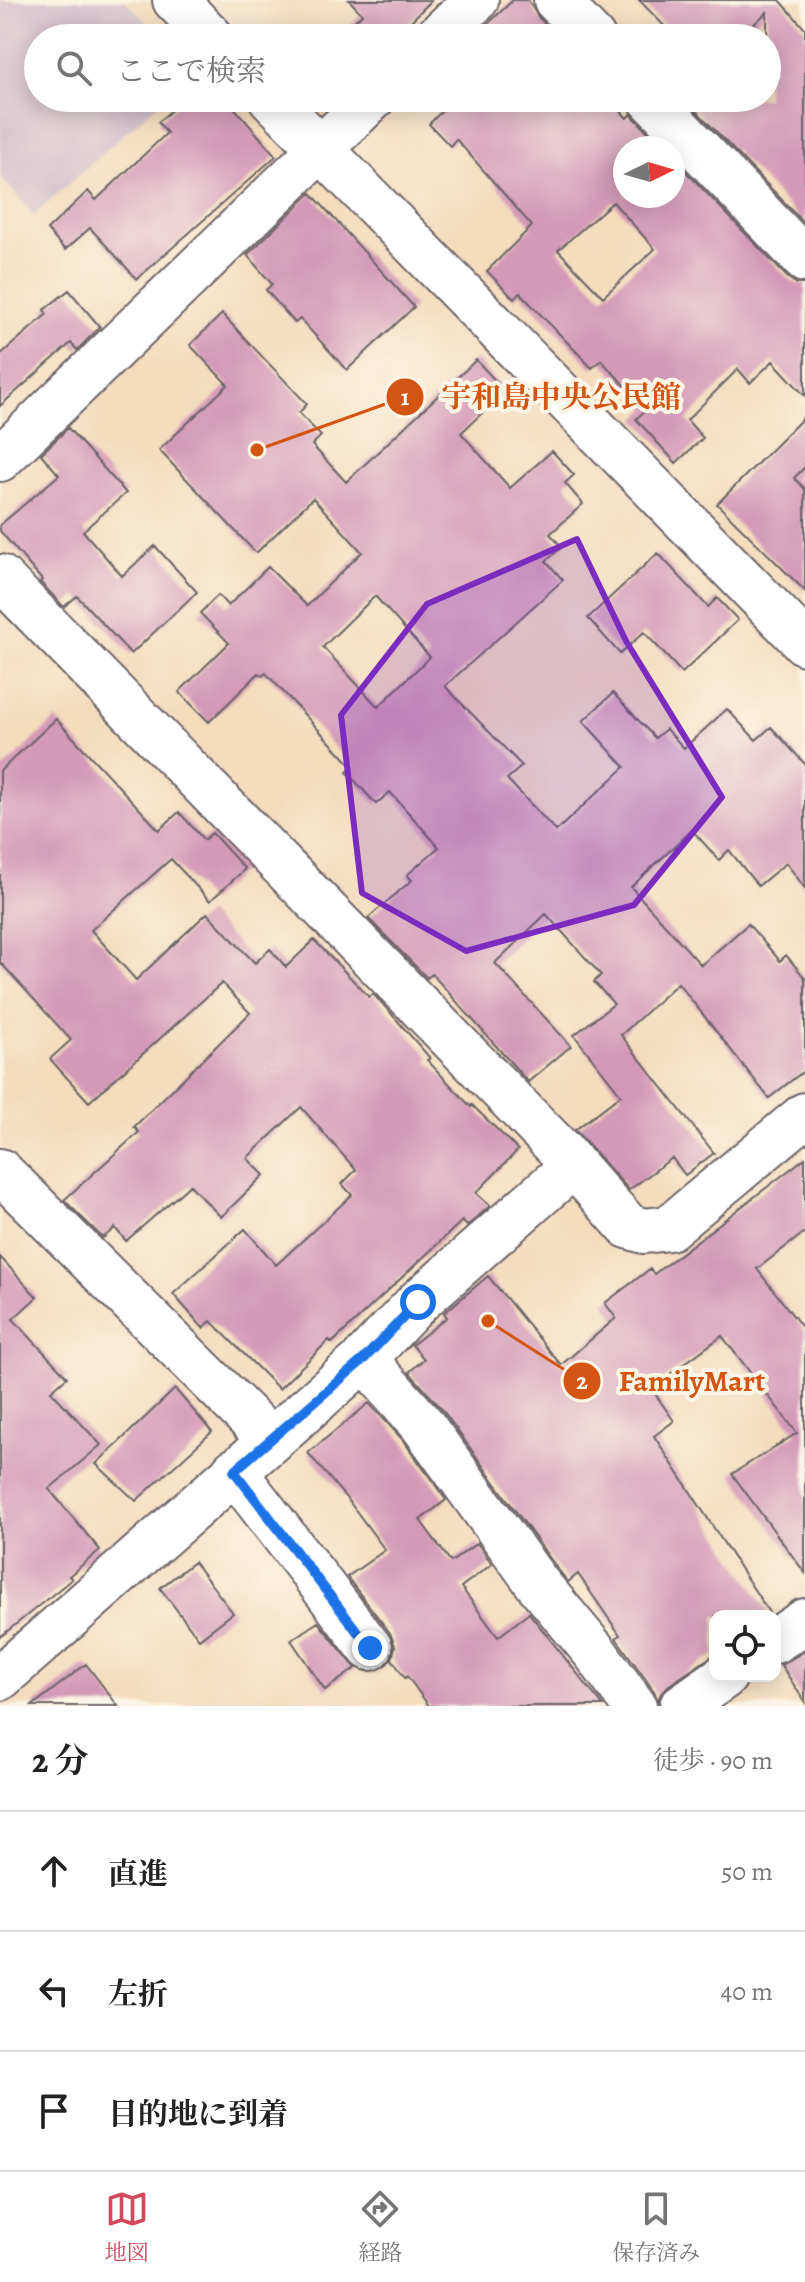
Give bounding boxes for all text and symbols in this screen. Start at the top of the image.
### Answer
search box [24,24,781,112]
icon: search [52,46,96,90]
text: ここで検索 [116,51,266,91]
north arrow [613,136,685,208]
callout: 宇和島中央公民館 [385,370,697,424]
text: 宇和島中央公民館 [441,377,681,417]
text: 1 [401,381,410,413]
route start [400,1284,436,1320]
callout: FamilyMart [562,1354,781,1408]
text: FamilyMart [619,1361,765,1401]
text: 2 [576,1365,588,1397]
map controls [709,1610,781,1682]
button: locate [709,1610,781,1682]
route end [352,1630,388,1666]
text: 2 分 [32,1737,88,1784]
text: 徒歩 · 90 m [653,1743,773,1778]
icon: ahead [32,1849,76,1893]
text: 直進 [108,1854,168,1894]
text: 50 m [721,1854,773,1889]
icon: left [32,1969,76,2013]
text: 左折 [108,1974,168,2014]
text: 40 m [721,1974,773,2009]
icon: arrive [32,2089,76,2133]
text: 目的地に到着 [108,2094,288,2134]
tab: 地図 [105,2187,149,2268]
tab: 経路 [358,2187,402,2268]
tab: 保存済み [612,2187,700,2268]

